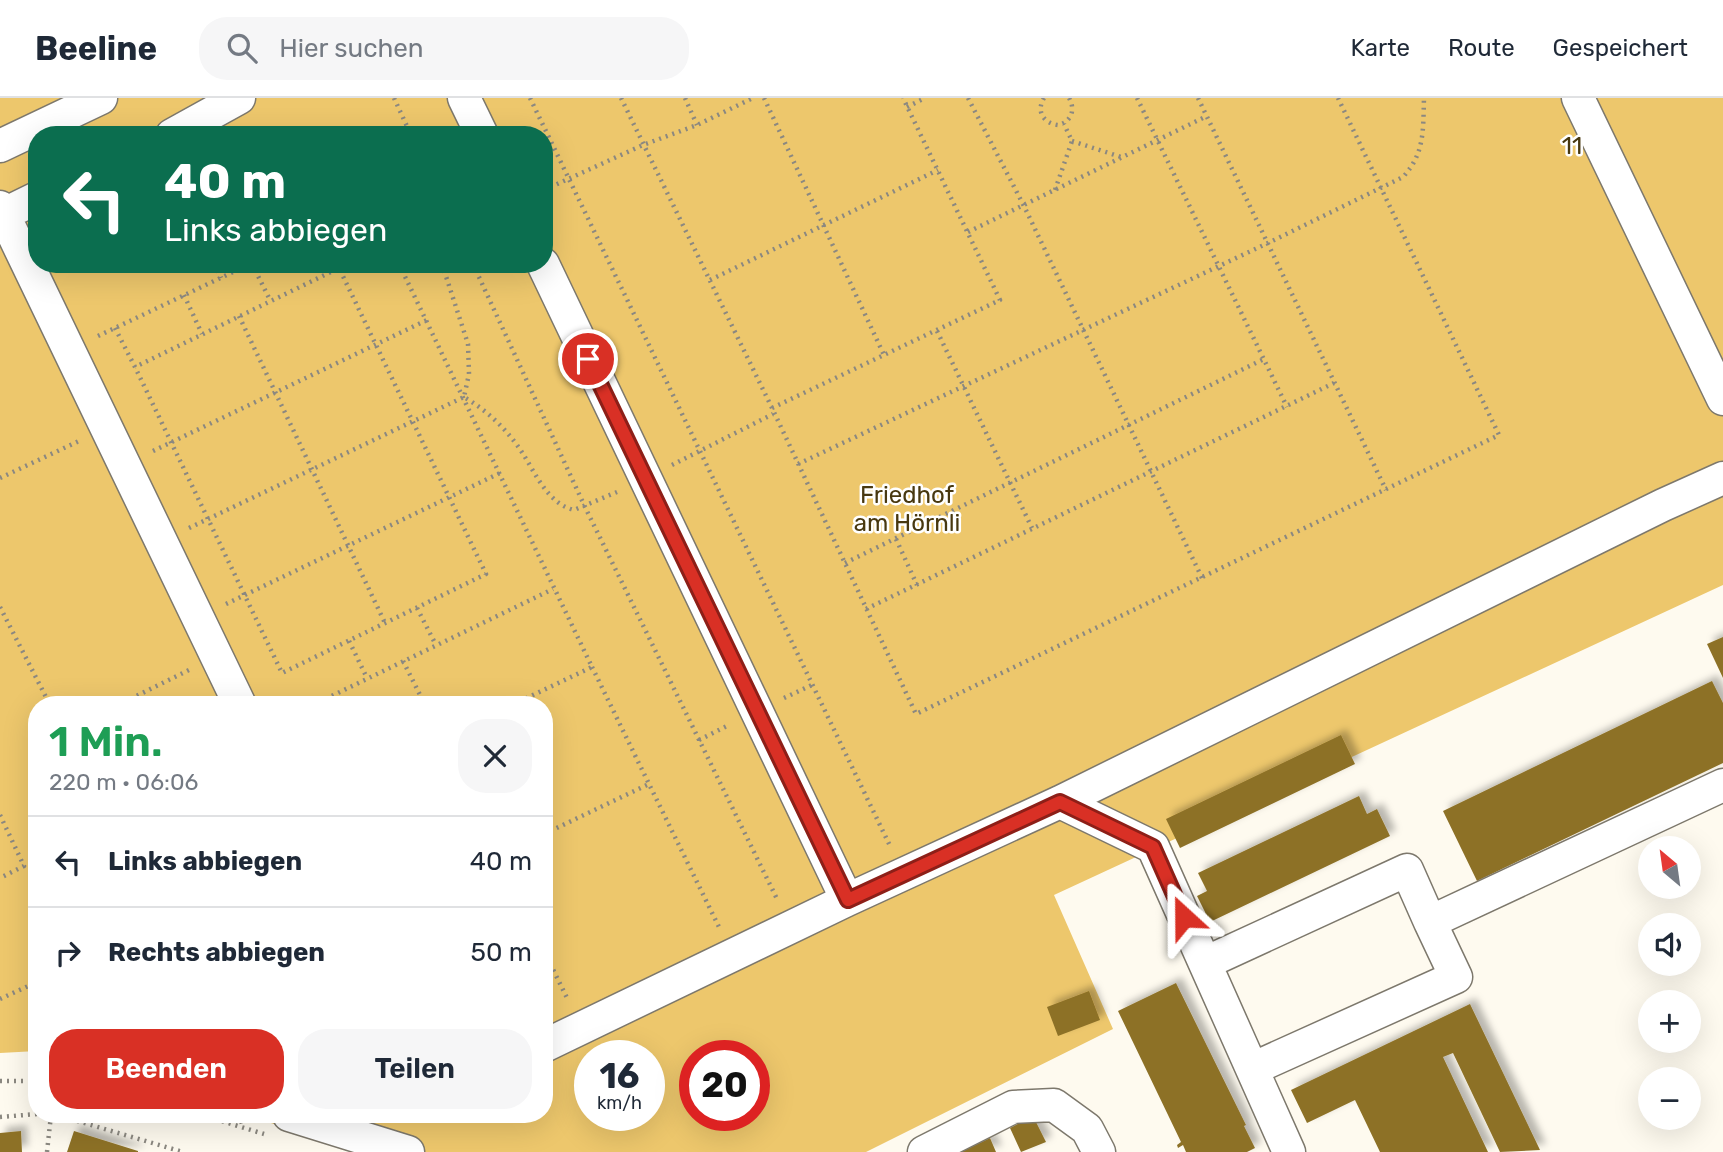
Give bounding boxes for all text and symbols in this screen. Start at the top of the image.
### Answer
search box [199,17,689,80]
text: Beeline [35,29,157,68]
icon: search [223,29,261,67]
text: Hier suchen [279,33,424,64]
text: Karte [1351,34,1410,62]
text: Route [1448,34,1515,62]
text: Gespeichert [1553,34,1688,62]
park label: 11 [1562,132,1582,160]
text: 40 m [164,152,286,210]
icon: left [49,154,140,245]
text: Links abbiegen [164,211,387,249]
pin [558,329,618,389]
icon: arrive [569,340,607,378]
park label: Friedhof am Hörnli [854,481,960,537]
text: 1 Min. [49,717,162,767]
button: close [458,719,532,793]
text: 220 m · 06:06 [49,768,198,796]
north arrow [1638,836,1701,900]
map controls [1638,836,1701,1130]
icon: left [49,843,87,881]
text: Links abbiegen [108,846,302,877]
text: 40 m [470,846,532,877]
position arrow [1147,880,1221,954]
button: sound [1638,913,1701,976]
icon: right [49,934,87,972]
text: Rechts abbiegen [108,937,325,968]
text: 50 m [471,937,532,968]
button: + [1638,990,1701,1053]
button: Beenden [49,1029,284,1109]
button: Teilen [298,1029,532,1109]
speed limit sign: 20 [679,1040,770,1131]
text: 16 [599,1055,640,1097]
button: − [1638,1067,1701,1130]
text: km/h [597,1092,642,1114]

